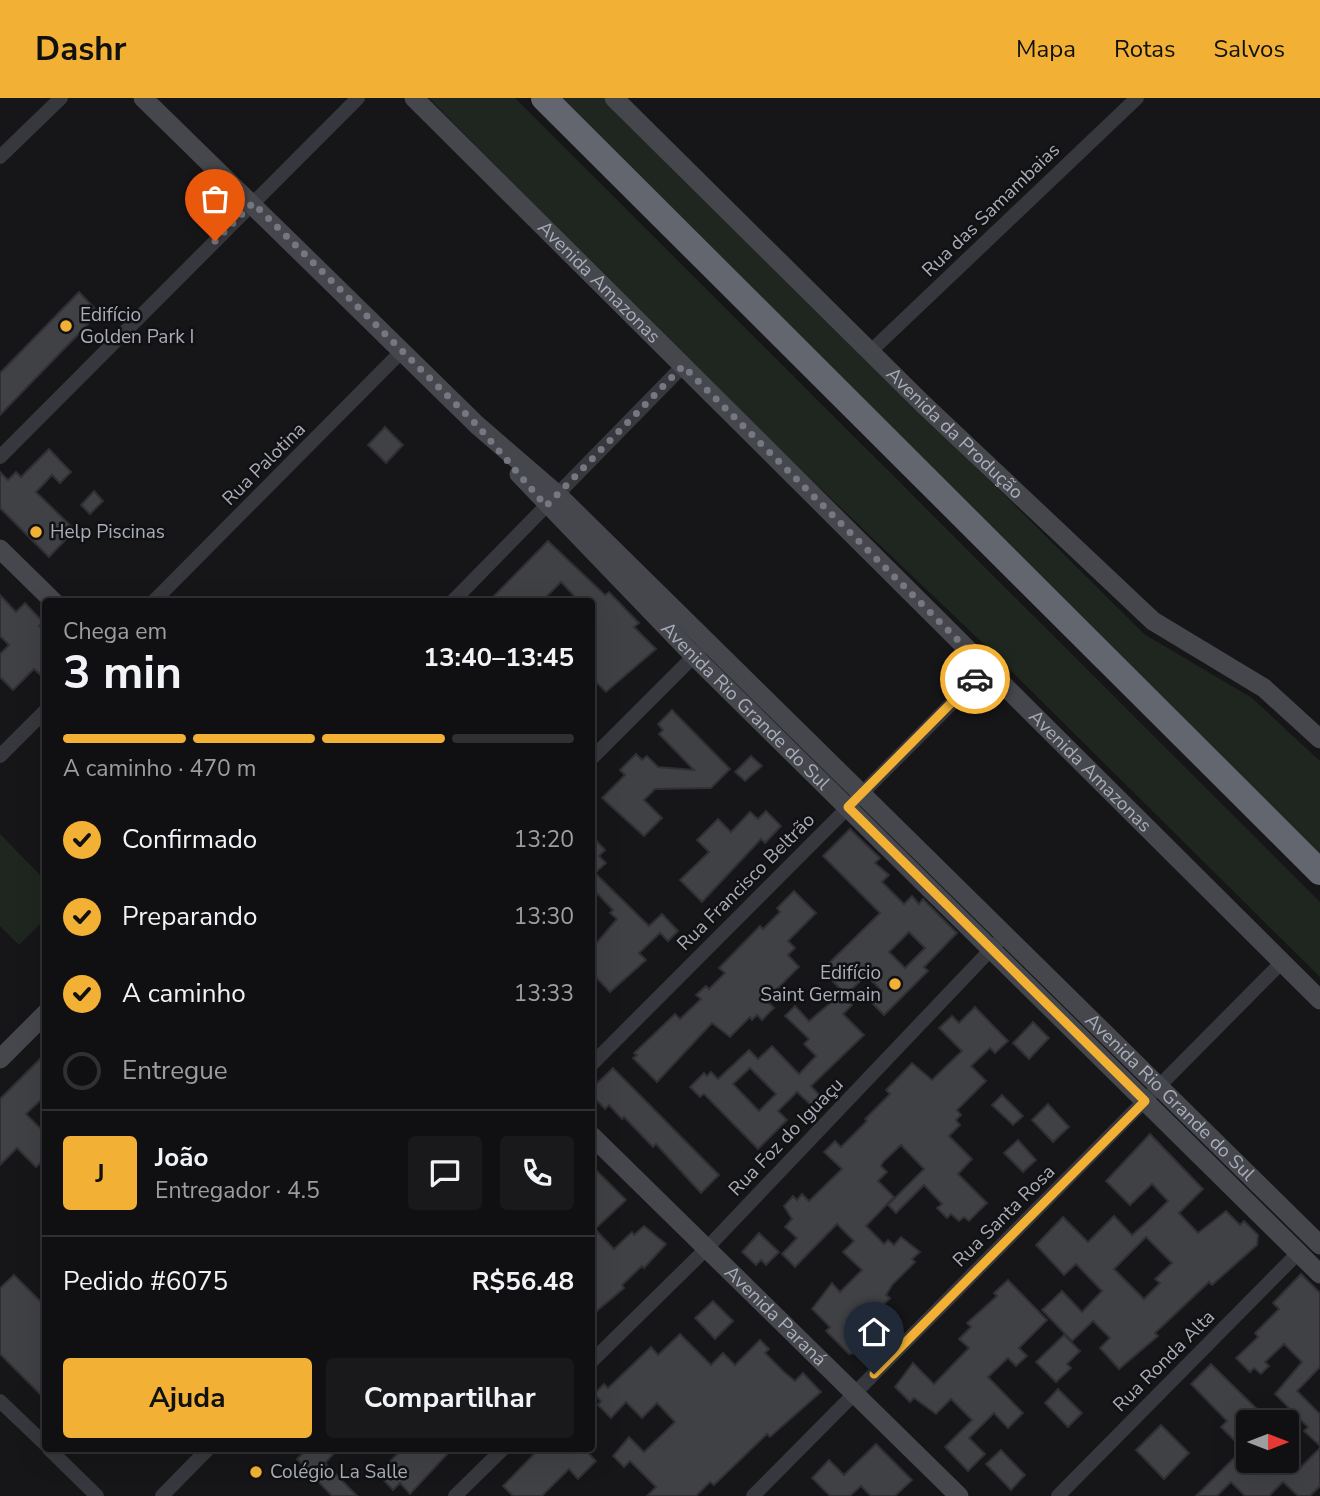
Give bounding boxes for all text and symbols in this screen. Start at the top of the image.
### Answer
text: Dashr [35,27,127,72]
text: Mapa [1016,33,1076,65]
text: Rotas [1114,33,1176,65]
text: Salvos [1214,33,1285,65]
street label: Rua das Samambaias [916,137,1066,283]
pin [185,169,245,241]
icon: bag [196,180,234,218]
street label: Avenida Amazonas [532,215,666,349]
place label: Edifício Golden Park I [80,302,194,350]
marker: Edifício Golden Park I [58,318,74,334]
street label: Avenida da Produção [880,362,1029,505]
street label: Rua Palotina [217,417,311,511]
place label: Help Piscinas [50,519,165,545]
marker: Help Piscinas [28,524,44,540]
text: Chega em [63,616,167,647]
street label: Avenida Rio Grande do Sul [655,616,836,796]
text: 13:40–13:45 [423,640,574,675]
text: 3 min [63,641,182,704]
courier [940,644,1010,714]
icon: car [956,660,994,698]
street label: Avenida Amazonas [1023,704,1157,838]
text: A caminho · 470 m [63,753,256,784]
street label: Rua Francisco Beltrão [671,807,821,957]
icon: check [63,821,101,859]
text: Confirmado [122,822,257,857]
text: 13:20 [514,824,574,855]
icon: check [63,898,101,936]
text: Preparando [122,899,257,934]
text: 13:30 [514,901,574,932]
place label: Edifício Saint Germain [760,960,881,1008]
icon: check [63,975,101,1013]
text: A caminho [122,976,246,1011]
marker: Edifício Saint Germain [887,976,903,992]
text: 13:33 [514,978,574,1009]
street label: Avenida Rio Grande do Sul [1079,1008,1261,1187]
text: Entregue [122,1053,228,1088]
street label: Rua Foz do Iguaçu [723,1072,849,1202]
button: chat [408,1136,482,1210]
button: phone [500,1136,574,1210]
text: João [155,1140,208,1175]
text: J [95,1156,105,1191]
street label: Rua Santa Rosa [947,1159,1061,1273]
text: Entregador · 4.5 [155,1175,320,1206]
street label: Avenida Paraná [719,1260,832,1372]
text: Pedido #6075 [63,1264,228,1299]
text: R$56.48 [472,1264,574,1299]
pin [844,1302,904,1374]
street label: Rua Ronda Alta [1107,1304,1221,1418]
icon: home [855,1313,893,1351]
button: Ajuda [63,1358,312,1438]
button: Compartilhar [326,1358,574,1438]
north arrow [1236,1410,1298,1474]
map controls [1236,1410,1299,1473]
place label: Colégio La Salle [270,1459,408,1485]
marker: Colégio La Salle [248,1464,264,1480]

